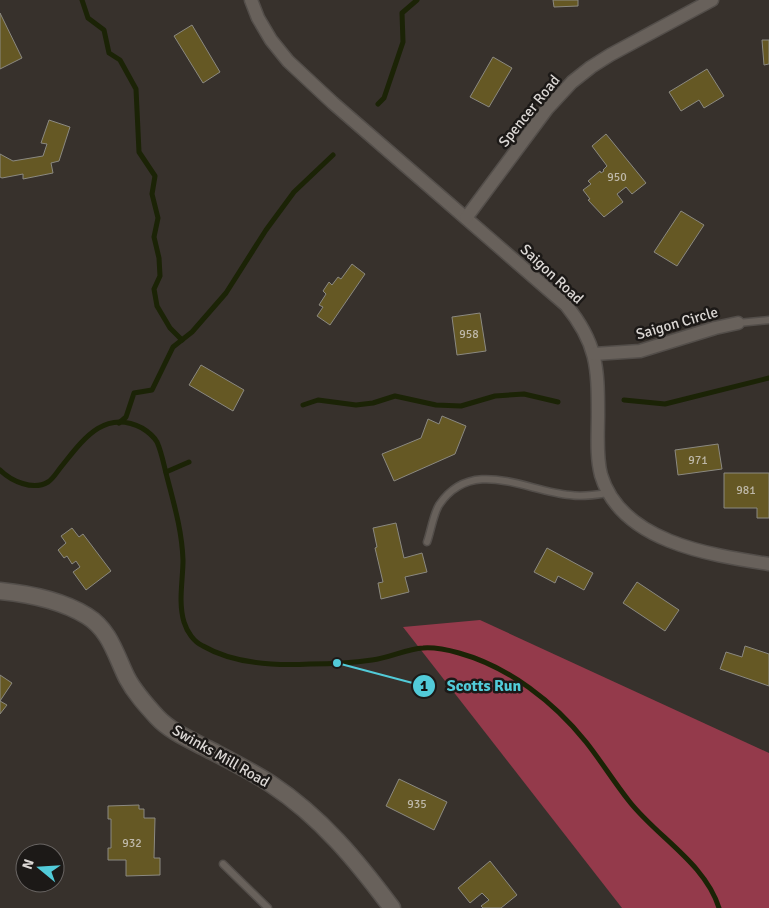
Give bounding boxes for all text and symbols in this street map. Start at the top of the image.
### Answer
street label: Spencer Road [495,71,564,151]
house number: 950 [607,170,627,185]
street label: Saigon Road [517,240,587,308]
street label: Saigon Circle [634,303,720,343]
house number: 958 [459,327,479,342]
house number: 971 [688,453,708,468]
house number: 981 [736,483,756,498]
callout: Scotts Run [411,670,531,701]
text: Scotts Run [447,676,521,696]
text: 1 [420,677,428,695]
street label: Swinks Mill Road [169,721,273,791]
house number: 935 [407,797,427,812]
house number: 932 [122,836,142,851]
north arrow [15,843,65,893]
text: N [19,857,38,871]

